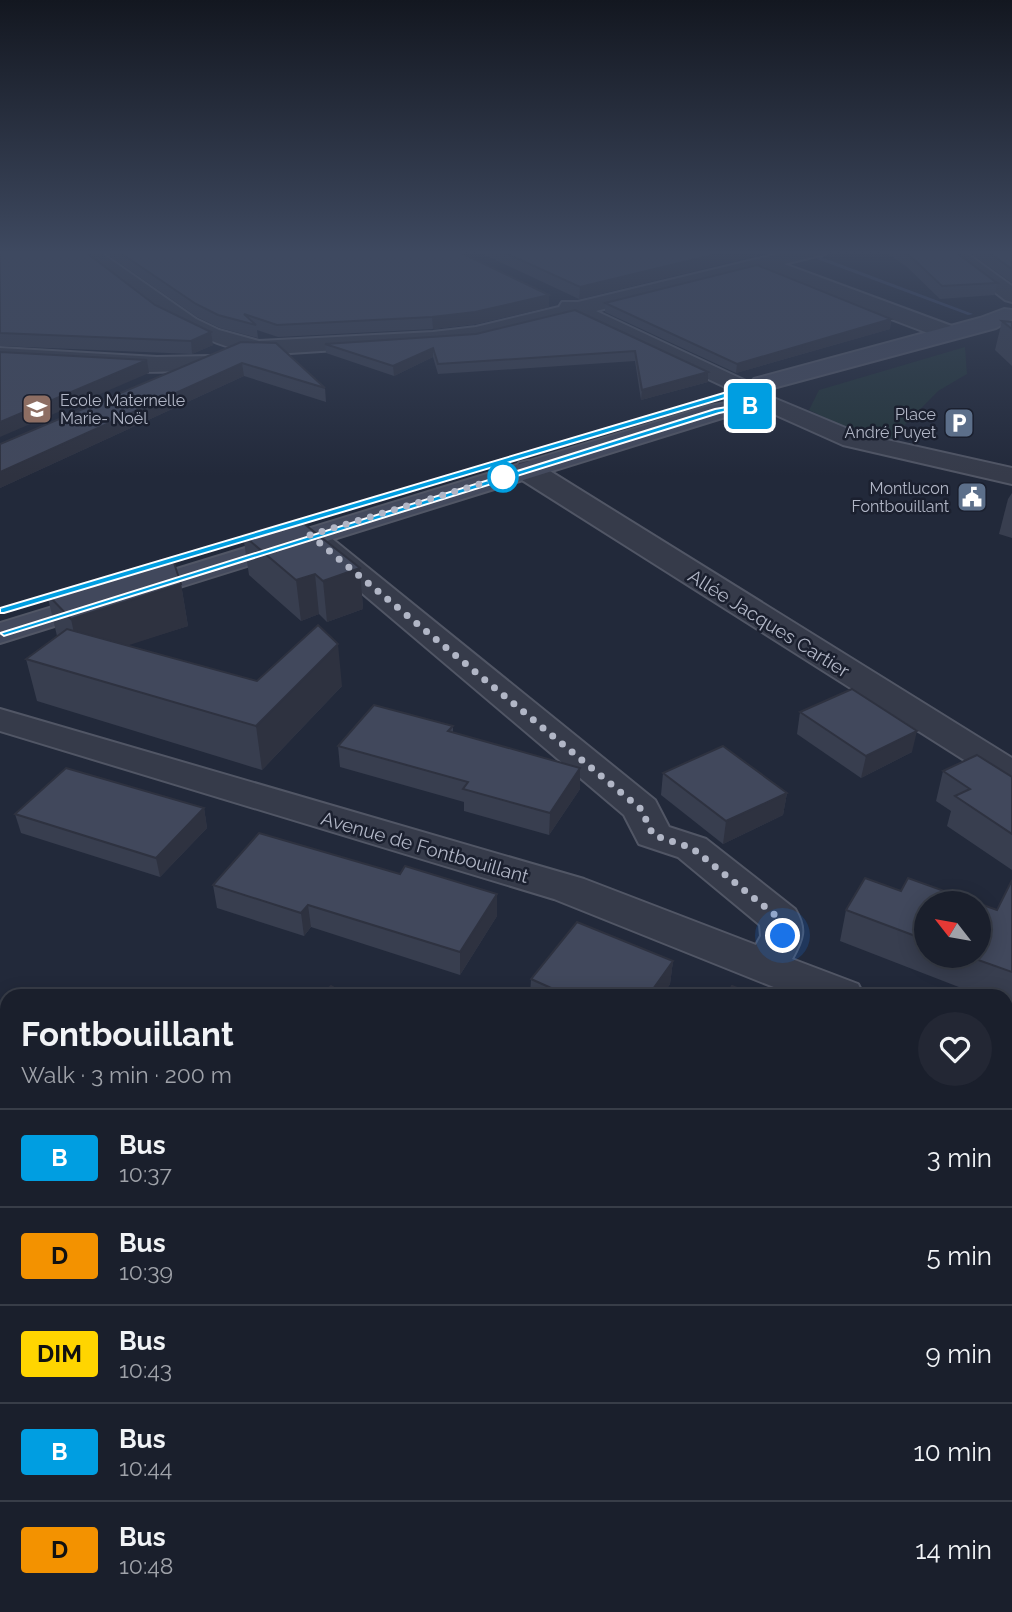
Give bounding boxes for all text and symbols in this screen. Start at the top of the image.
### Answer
line badge: B [727,383,773,429]
place label: Ecole Maternelle Marie- Noël [60,391,185,428]
text: B [742,391,758,420]
school or university icon: Ecole Maternelle Marie- Noël [20,392,54,426]
place label: Place André Puyet [845,405,937,442]
parking icon: Place André Puyet [942,406,976,440]
unlabelled marker [488,462,518,492]
place label: Montlucon Fontbouillant [852,479,950,516]
public building icon: Montlucon Fontbouillant [955,480,989,514]
street label: Allée Jacques Cartier [684,564,854,682]
street label: Avenue de Fontbouillant [319,807,532,887]
north arrow [914,891,990,968]
map controls [914,891,991,968]
your location [765,918,800,953]
button: heart [918,1012,992,1086]
text: Fontbouillant [21,1015,234,1054]
text: Walk · 3 min · 200 m [21,1061,232,1088]
text: Bus [119,1130,166,1160]
text: B [51,1143,68,1172]
text: 3 min [927,1143,992,1173]
text: 10:37 [119,1160,172,1187]
text: Bus [119,1228,166,1258]
text: D [51,1241,68,1270]
text: 5 min [926,1241,992,1271]
text: 10:39 [119,1258,173,1285]
text: Bus [119,1326,166,1356]
text: DIM [37,1339,82,1368]
text: 9 min [925,1339,992,1369]
text: 10:43 [119,1356,172,1383]
text: Bus [119,1424,166,1454]
text: B [51,1437,68,1466]
text: 10 min [914,1437,992,1467]
text: 10:44 [119,1454,172,1481]
text: Bus [119,1522,166,1552]
text: D [51,1535,68,1564]
text: 14 min [915,1535,992,1565]
text: 10:48 [119,1552,173,1579]

